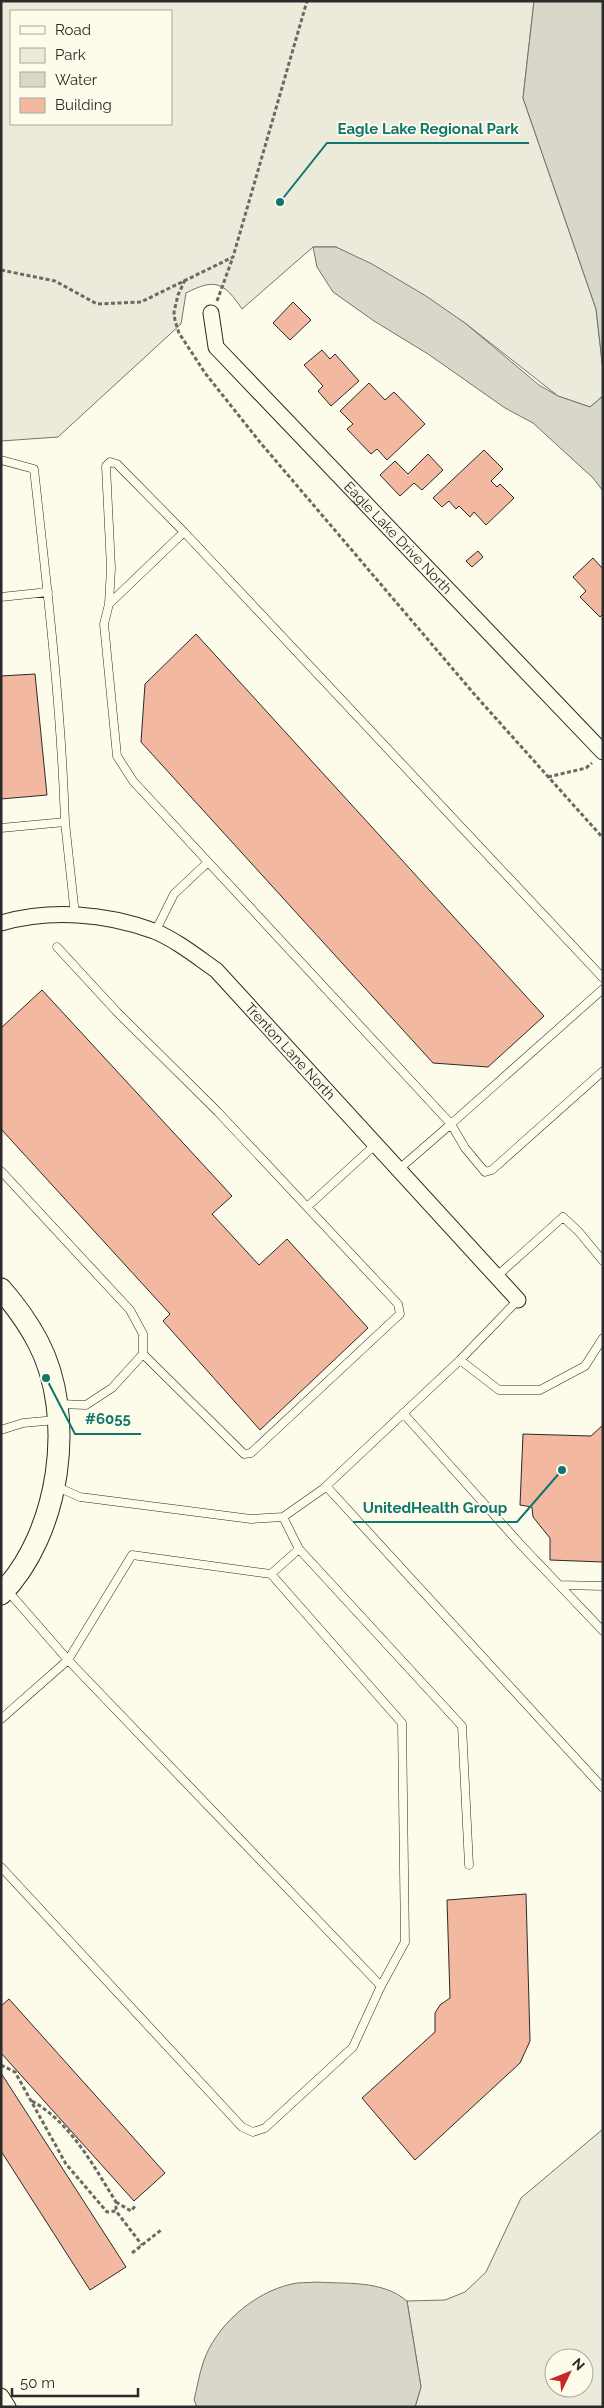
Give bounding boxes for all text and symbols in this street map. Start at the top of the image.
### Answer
legend [10,10,172,125]
text: Road [55,21,91,39]
text: Park [55,46,86,64]
text: Water [55,71,98,89]
text: Building [55,96,112,114]
callout: Eagle Lake Regional Park [327,113,529,143]
text: Eagle Lake Regional Park [337,120,519,138]
street label: Eagle Lake Drive North [341,478,455,597]
street label: Trenton Lane North [242,999,339,1103]
callout: #6055 [75,1404,141,1434]
text: #6055 [85,1410,131,1428]
callout: UnitedHealth Group [353,1492,517,1522]
text: UnitedHealth Group [363,1499,508,1517]
north arrow [544,2348,594,2398]
text: N [569,2355,588,2373]
scale bar [12,2366,139,2398]
text: 50 m [20,2374,55,2392]

